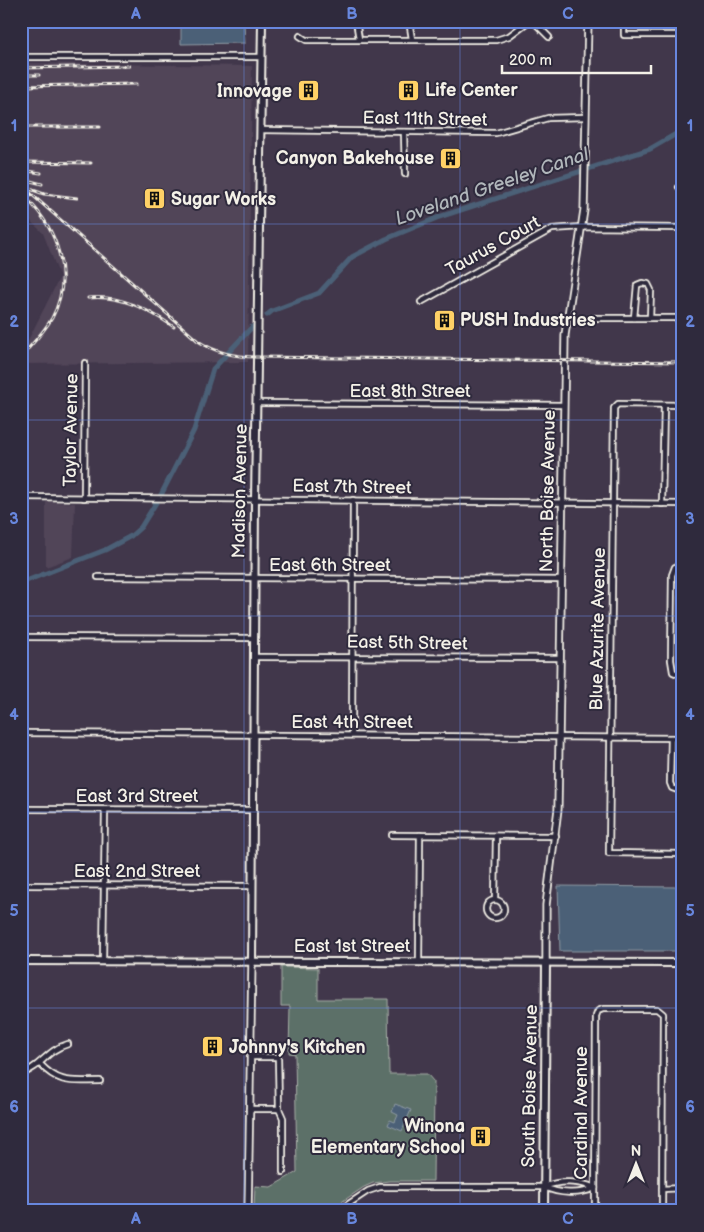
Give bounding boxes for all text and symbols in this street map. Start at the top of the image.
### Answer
text: A [130,5,141,24]
text: B [346,5,358,24]
text: C [562,5,574,24]
scale bar [502,42,650,74]
text: 200 m [509,51,552,70]
building icon: Life Center [397,78,421,102]
building icon: Innovage [296,79,320,103]
place label: Life Center [425,80,518,101]
place label: Innovage [217,81,292,102]
street label: East 11th Street [362,107,488,131]
text: 1 [11,117,17,136]
text: 1 [687,117,693,136]
water label: Loveland Greeley Canal [392,143,592,231]
building icon: Canyon Bakehouse [438,146,462,170]
place label: Canyon Bakehouse [276,148,434,169]
building icon: Sugar Works [143,187,167,211]
place label: Sugar Works [171,189,276,210]
street label: Taurus Court [442,211,544,281]
building icon: PUSH Industries [432,308,456,332]
place label: PUSH Industries [460,310,596,331]
text: 2 [9,313,19,332]
text: 2 [685,313,695,332]
street label: Taylor Avenue [60,373,82,487]
street label: East 8th Street [349,381,471,402]
street label: North Boise Avenue [536,409,560,572]
street label: Madison Avenue [228,423,252,559]
street label: East 7th Street [292,475,412,499]
text: 3 [9,510,19,529]
text: 3 [685,510,695,529]
street label: Blue Azurite Avenue [586,547,610,711]
street label: East 6th Street [269,555,391,576]
street label: East 5th Street [346,631,468,655]
text: 4 [9,706,19,725]
text: 4 [685,706,695,725]
street label: East 4th Street [291,712,413,733]
street label: East 3rd Street [76,786,199,807]
street label: East 2nd Street [74,861,201,882]
text: 5 [9,902,19,921]
text: 5 [685,902,695,921]
street label: East 1st Street [294,936,411,957]
street label: South Boise Avenue [518,1004,542,1168]
building icon: Johnny's Kitchen [201,1035,225,1059]
place label: Johnny's Kitchen [229,1037,366,1058]
street label: Cardinal Avenue [571,1046,592,1180]
text: 6 [9,1098,19,1117]
text: 6 [685,1098,695,1117]
place label: Winona Elementary School [311,1116,465,1158]
building icon: Winona Elementary School [469,1124,493,1148]
north arrow [612,1140,662,1190]
text: N [631,1143,641,1160]
text: A [130,1210,141,1229]
text: B [346,1210,358,1229]
text: C [562,1210,574,1229]

